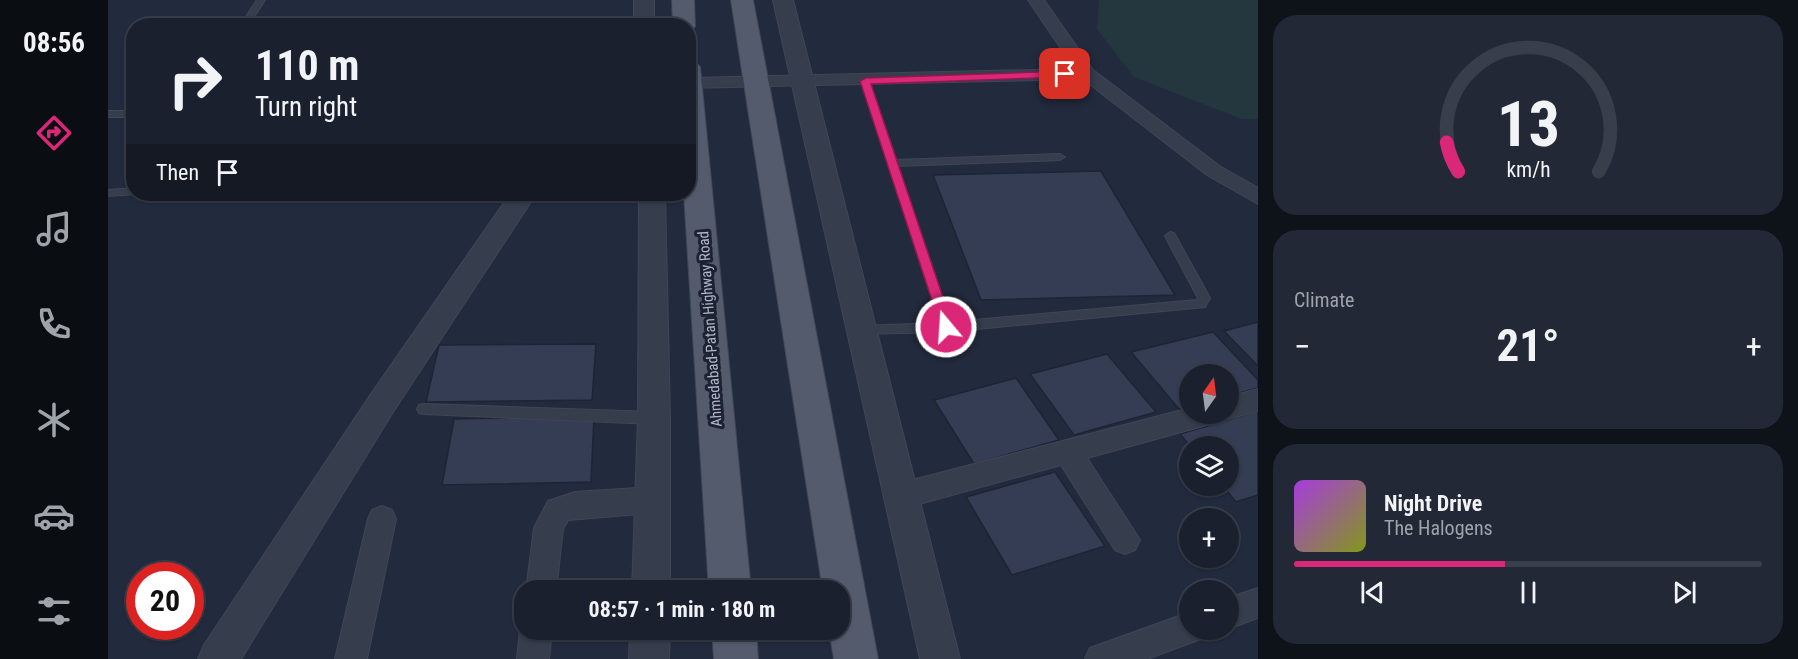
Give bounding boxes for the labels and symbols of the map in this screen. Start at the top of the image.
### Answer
pin [1039,48,1090,99]
street label: Ahmedabad-Patan Highway Road [694,230,726,428]
position arrow [914,295,978,359]
north arrow [1179,364,1239,424]
speed limit sign: 20 [126,562,204,640]

